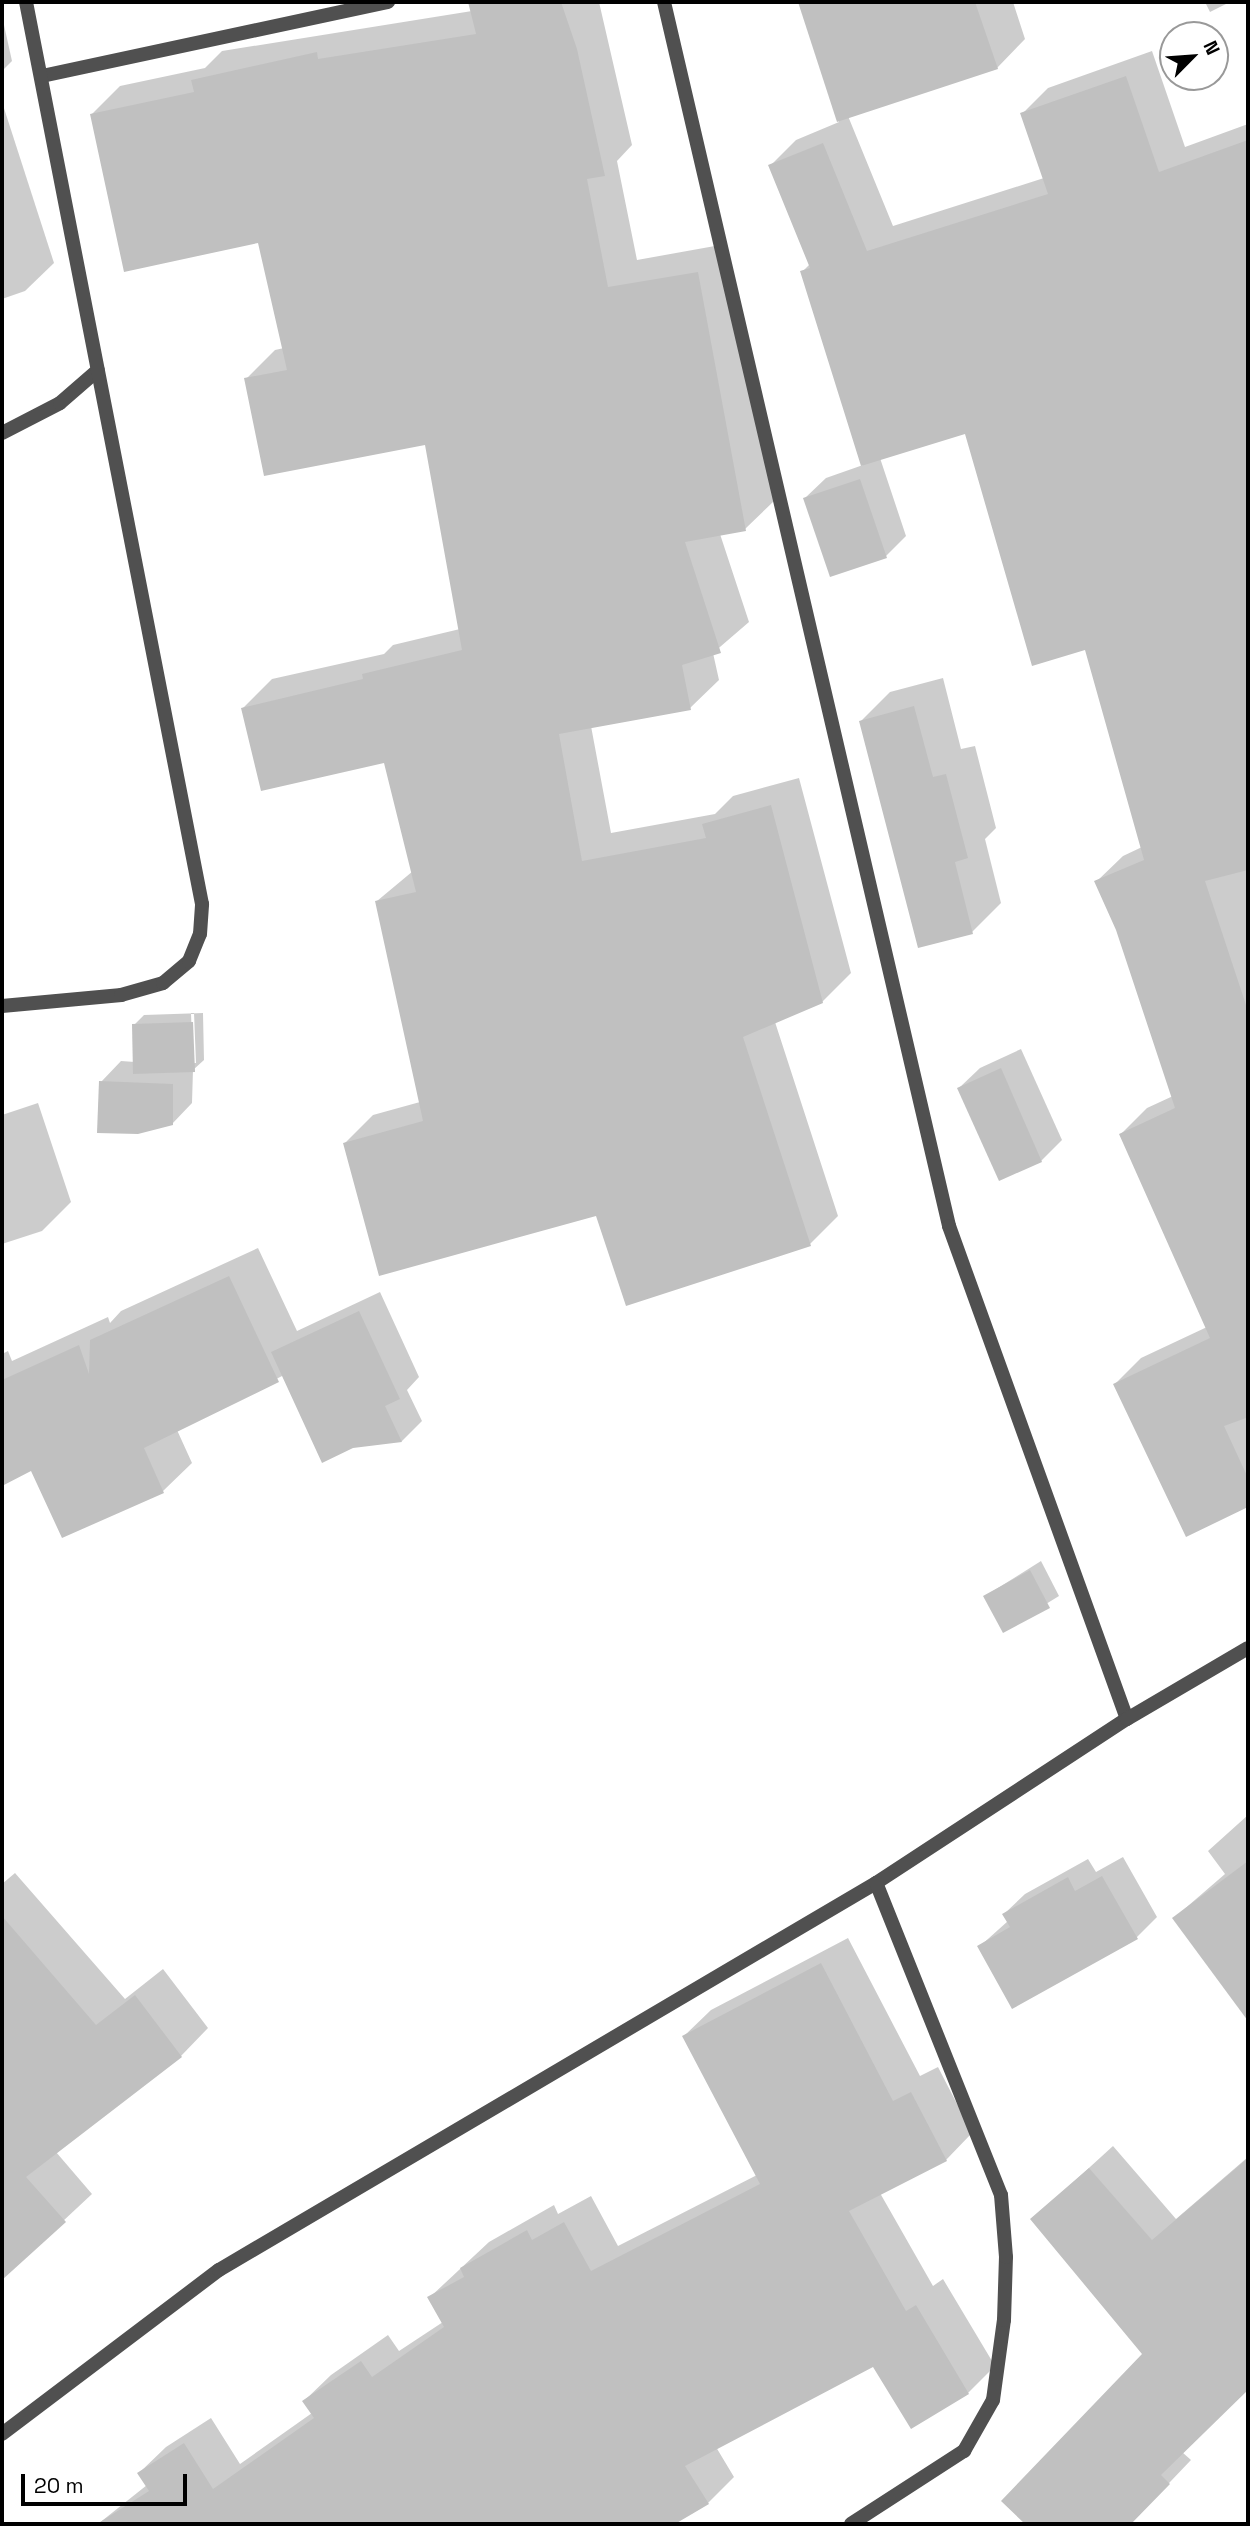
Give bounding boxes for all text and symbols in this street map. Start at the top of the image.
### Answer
north arrow [1159,21,1229,91]
text: N [1198,37,1226,59]
scale bar [24,2460,191,2504]
text: 20 m [34,2472,84,2499]

